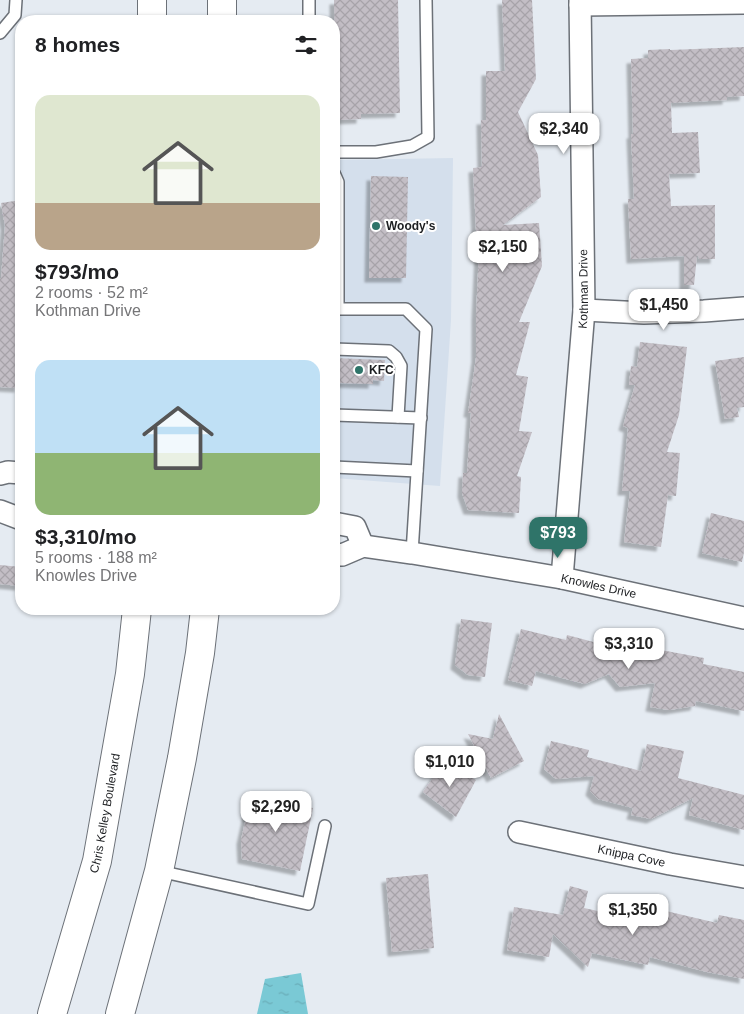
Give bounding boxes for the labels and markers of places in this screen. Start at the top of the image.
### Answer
pin: $2,340 [523,112,605,155]
place label: Woody's [386,219,436,233]
marker: Woody's [370,220,382,232]
pin: $2,150 [462,230,544,273]
pin: $1,450 [623,288,705,331]
place label: KFC [369,363,394,377]
marker: KFC [353,364,365,376]
pin: $793 [528,516,588,559]
pin: $3,310 [588,628,670,670]
pin: $1,010 [409,746,491,788]
pin: $2,290 [235,790,317,833]
pin: $1,350 [592,894,674,936]

